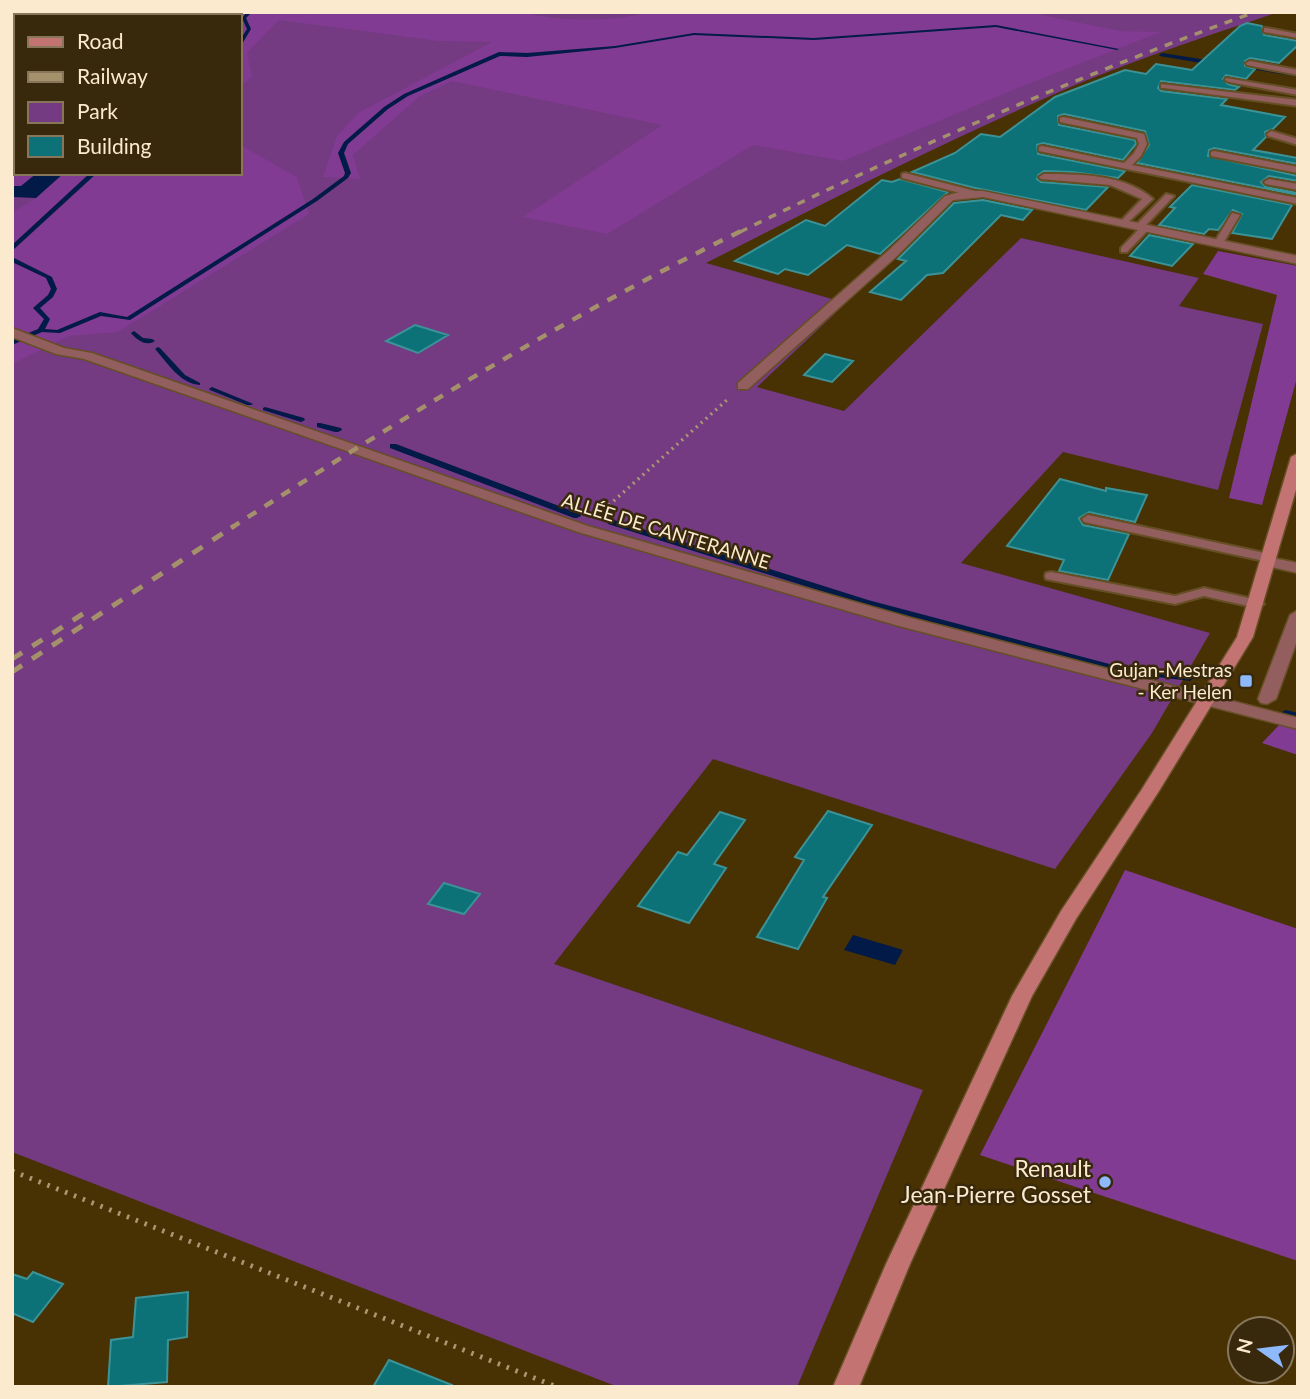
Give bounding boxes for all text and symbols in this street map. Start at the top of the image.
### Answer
legend [14,14,242,175]
text: Road [77,28,124,53]
text: Railway [77,63,148,88]
text: Park [77,98,118,123]
text: Building [77,133,152,158]
street label: ALLÉE DE CANTERANNE [559,488,773,573]
place label: Gujan-Mestras - Ker Helen [1109,658,1232,703]
marker: Gujan-Mestras - Ker Helen [1238,673,1254,689]
place label: Renault Jean-Pierre Gosset [901,1154,1092,1208]
marker: Renault Jean-Pierre Gosset [1097,1174,1113,1190]
north arrow [1226,1315,1296,1385]
text: N [1231,1336,1257,1356]

